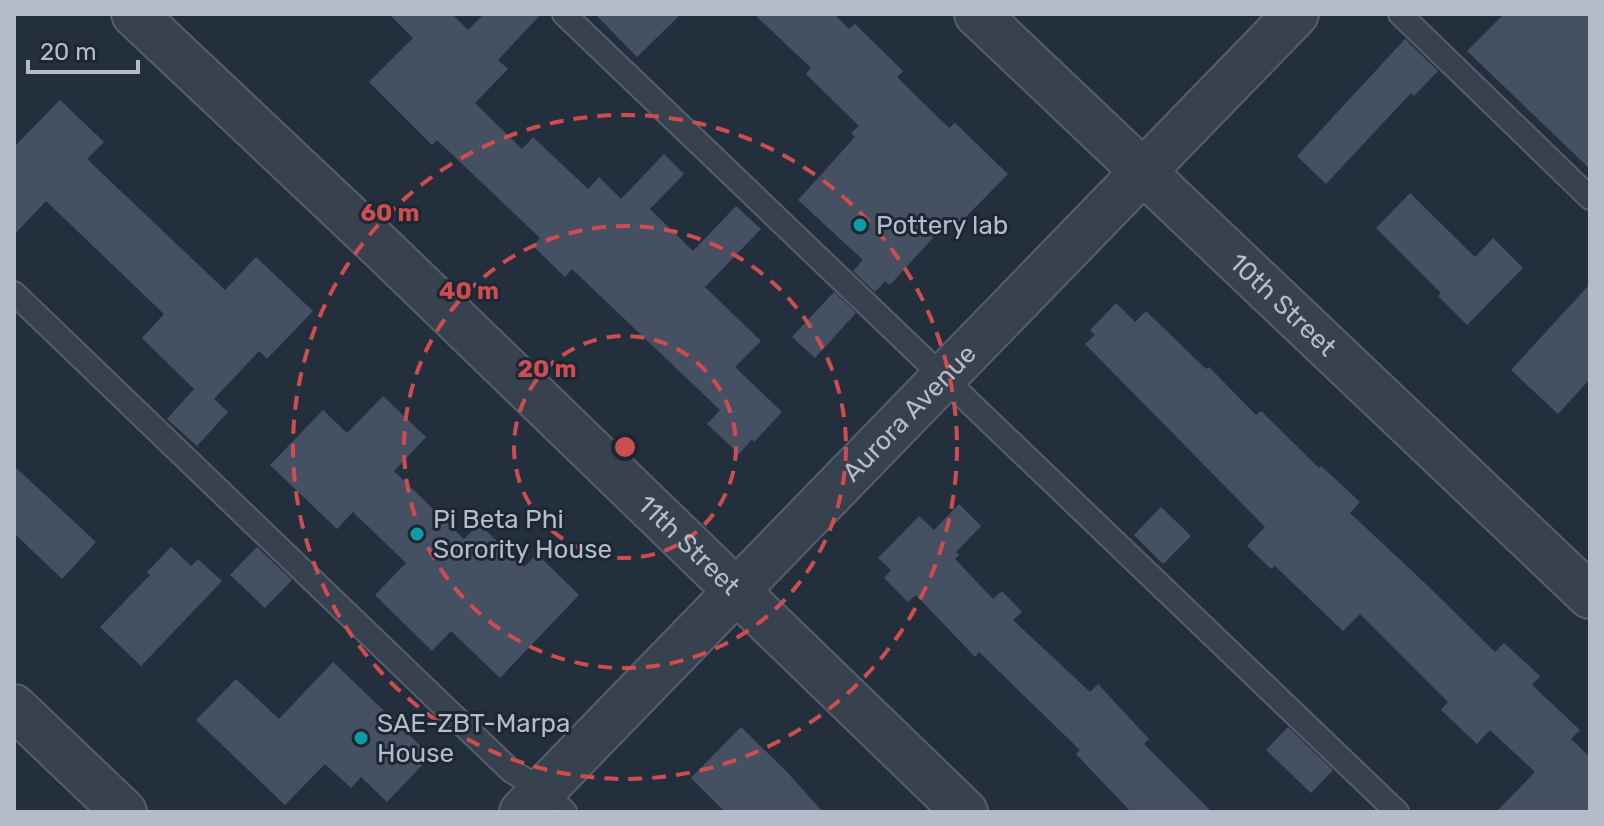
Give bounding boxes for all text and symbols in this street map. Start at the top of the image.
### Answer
scale bar [28,24,138,74]
text: 20 m [40,38,97,66]
text: 60 m [360,199,420,227]
place label: Pottery lab [876,210,1008,241]
marker: Pottery lab [851,216,869,234]
street label: 10th Street [1223,247,1343,362]
text: 40 m [439,277,499,305]
street label: Aurora Avenue [836,338,982,488]
text: 20 m [517,355,577,383]
centre of rings [611,433,639,461]
street label: 11th Street [631,489,746,601]
place label: Pi Beta Phi Sorority House [433,504,612,565]
marker: Pi Beta Phi Sorority House [408,525,426,543]
place label: SAE-ZBT-Marpa House [377,708,570,769]
marker: SAE-ZBT-Marpa House [352,729,370,747]

